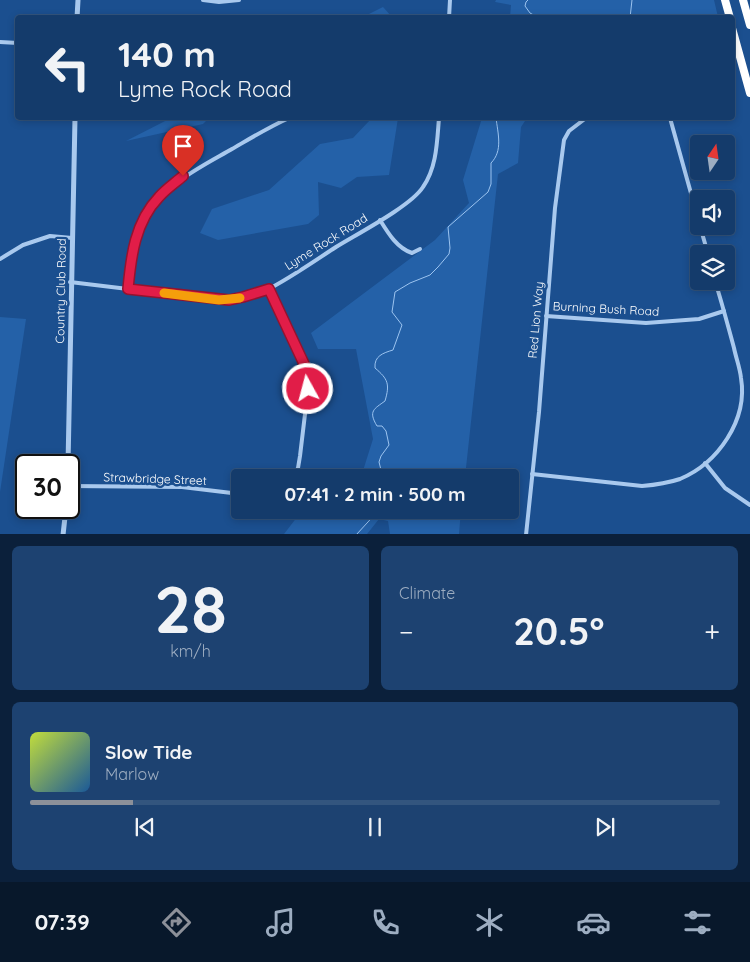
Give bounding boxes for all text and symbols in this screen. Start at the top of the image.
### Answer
text: 140 m [118,32,216,76]
icon: left [35,35,100,100]
text: Lyme Rock Road [118,75,292,103]
pin [162,125,204,176]
icon: arrive [169,132,197,160]
north arrow [690,135,735,180]
map controls [690,135,735,290]
button: sound [690,190,735,235]
street label: Lyme Rock Road [282,210,370,273]
street label: Country Club Road [52,238,69,344]
button: layers [690,245,735,290]
street label: Red Lion Way [525,281,546,359]
street label: Burning Bush Road [552,298,660,319]
position arrow [281,362,333,414]
speed limit sign: 30 [15,454,80,519]
street label: Strawbridge Street [103,469,207,488]
text: 07:41 · 2 min · 500 m [285,482,465,506]
text: 28 [154,568,227,649]
text: Climate [399,583,455,603]
text: 20.5° [513,607,605,655]
text: − [399,614,414,649]
text: + [704,614,720,649]
text: km/h [170,641,211,661]
text: Slow Tide [105,740,193,764]
text: Marlow [105,764,159,784]
icon: previous [131,813,159,841]
icon: pause [361,813,389,841]
icon: next [591,813,619,841]
icon: directions [159,905,194,940]
icon: music [263,905,298,940]
icon: phone [368,905,403,940]
icon: climate [472,905,507,940]
icon: car [576,905,611,940]
icon: filters [680,905,715,940]
text: 07:39 [35,908,90,936]

